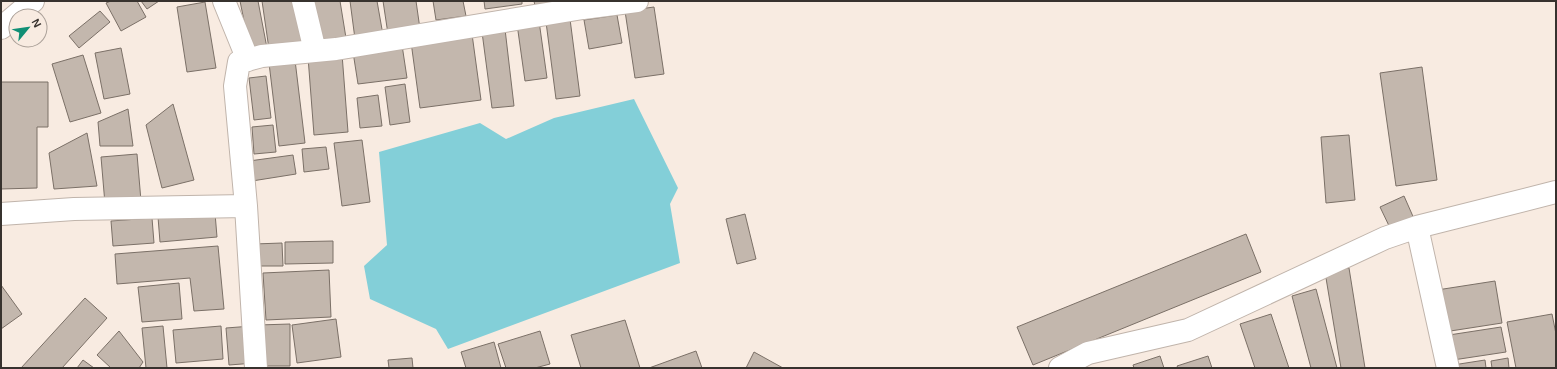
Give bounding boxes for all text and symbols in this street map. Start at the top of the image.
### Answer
north arrow [8,8,48,48]
text: N [30,17,44,30]

